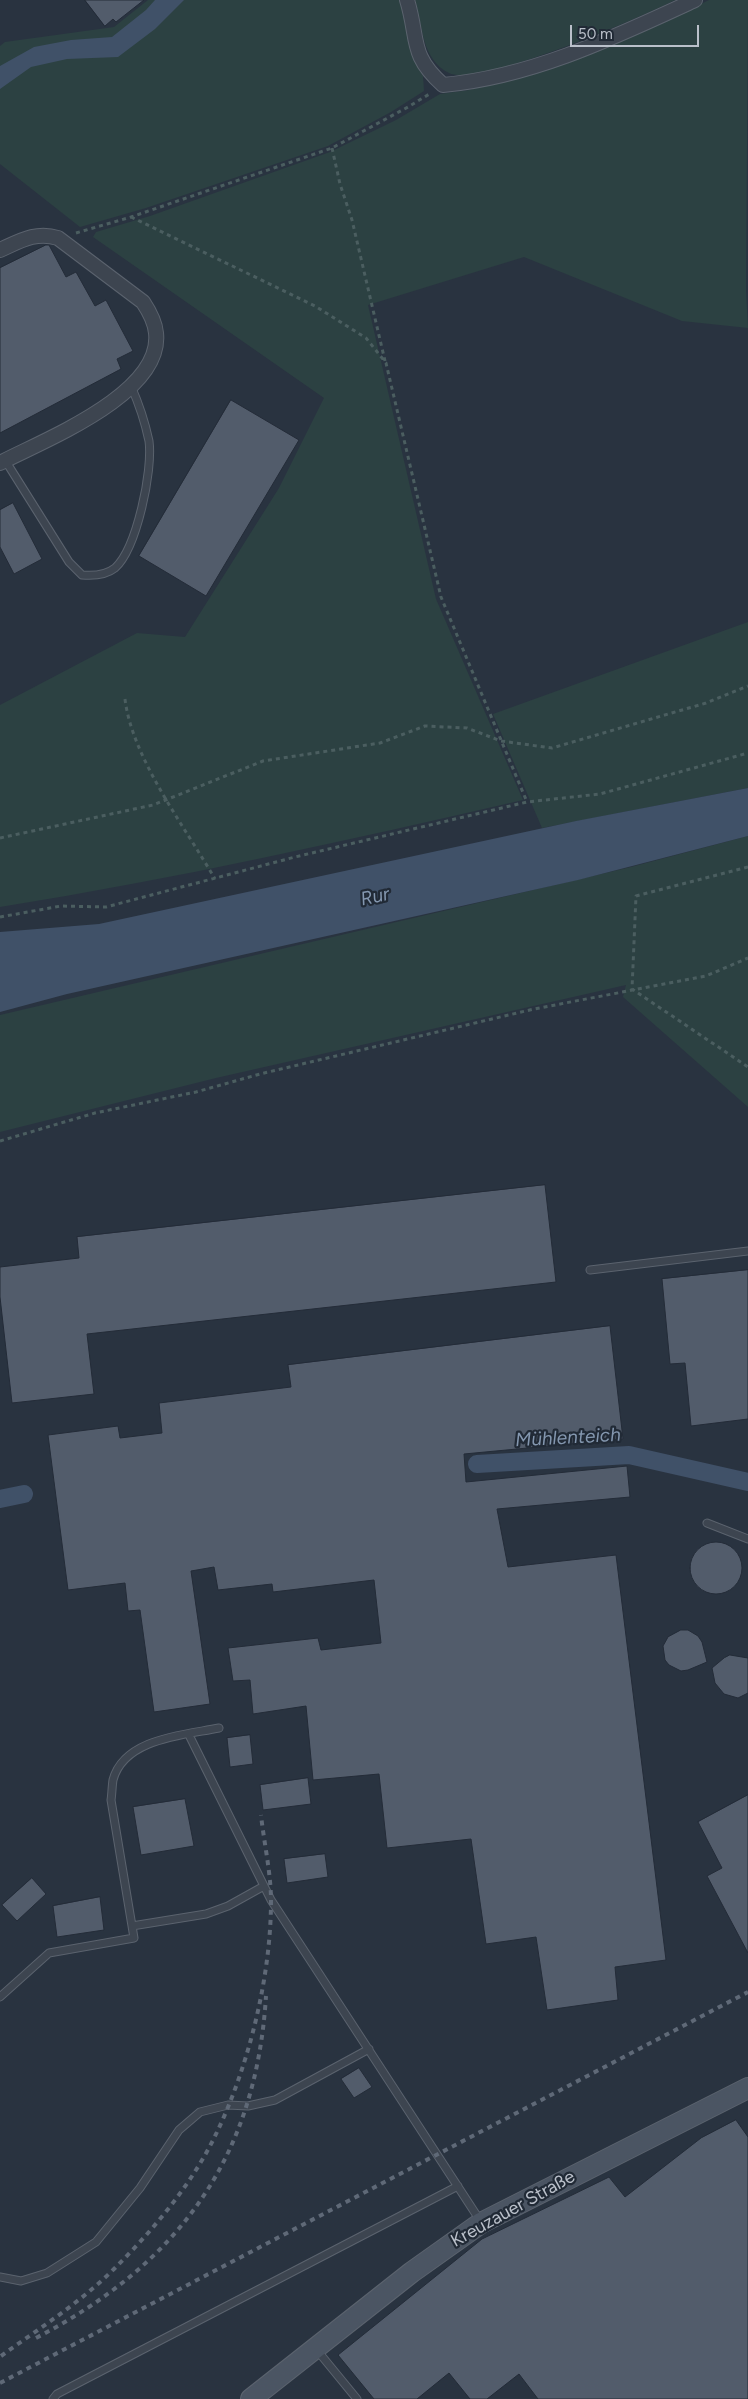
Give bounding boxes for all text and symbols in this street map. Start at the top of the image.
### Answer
scale bar [573,15,702,47]
text: 50 m [578,25,613,43]
water label: Rur [358,883,392,911]
water label: Mühlenteich [515,1424,621,1452]
street label: Kreuzauer Straße [447,2166,579,2252]

